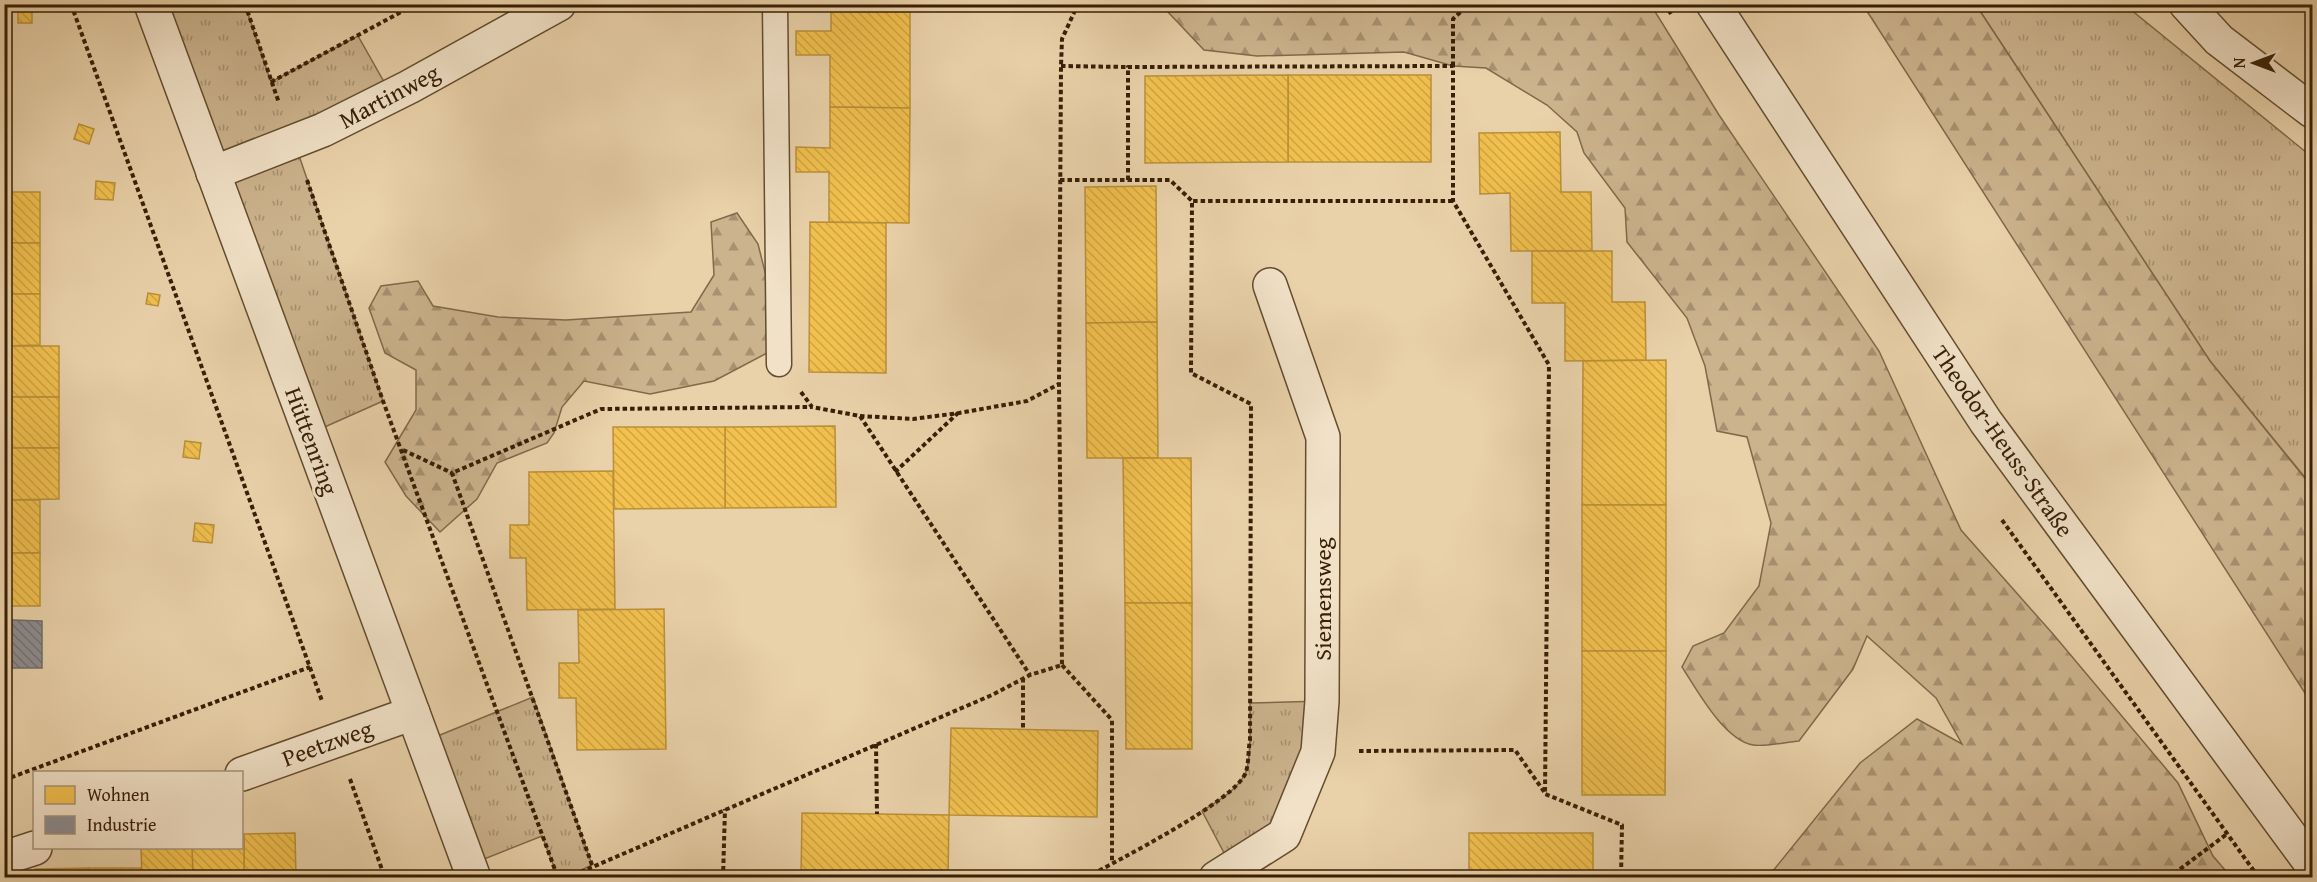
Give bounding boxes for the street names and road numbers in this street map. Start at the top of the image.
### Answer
street label: Martinweg [333,55,446,137]
street label: Theodor-Heuss-Straße [1923,338,2083,544]
street label: Hüttenring [276,382,348,500]
street label: Siemensweg [1305,537,1340,661]
street label: Peetzweg [277,710,377,776]

